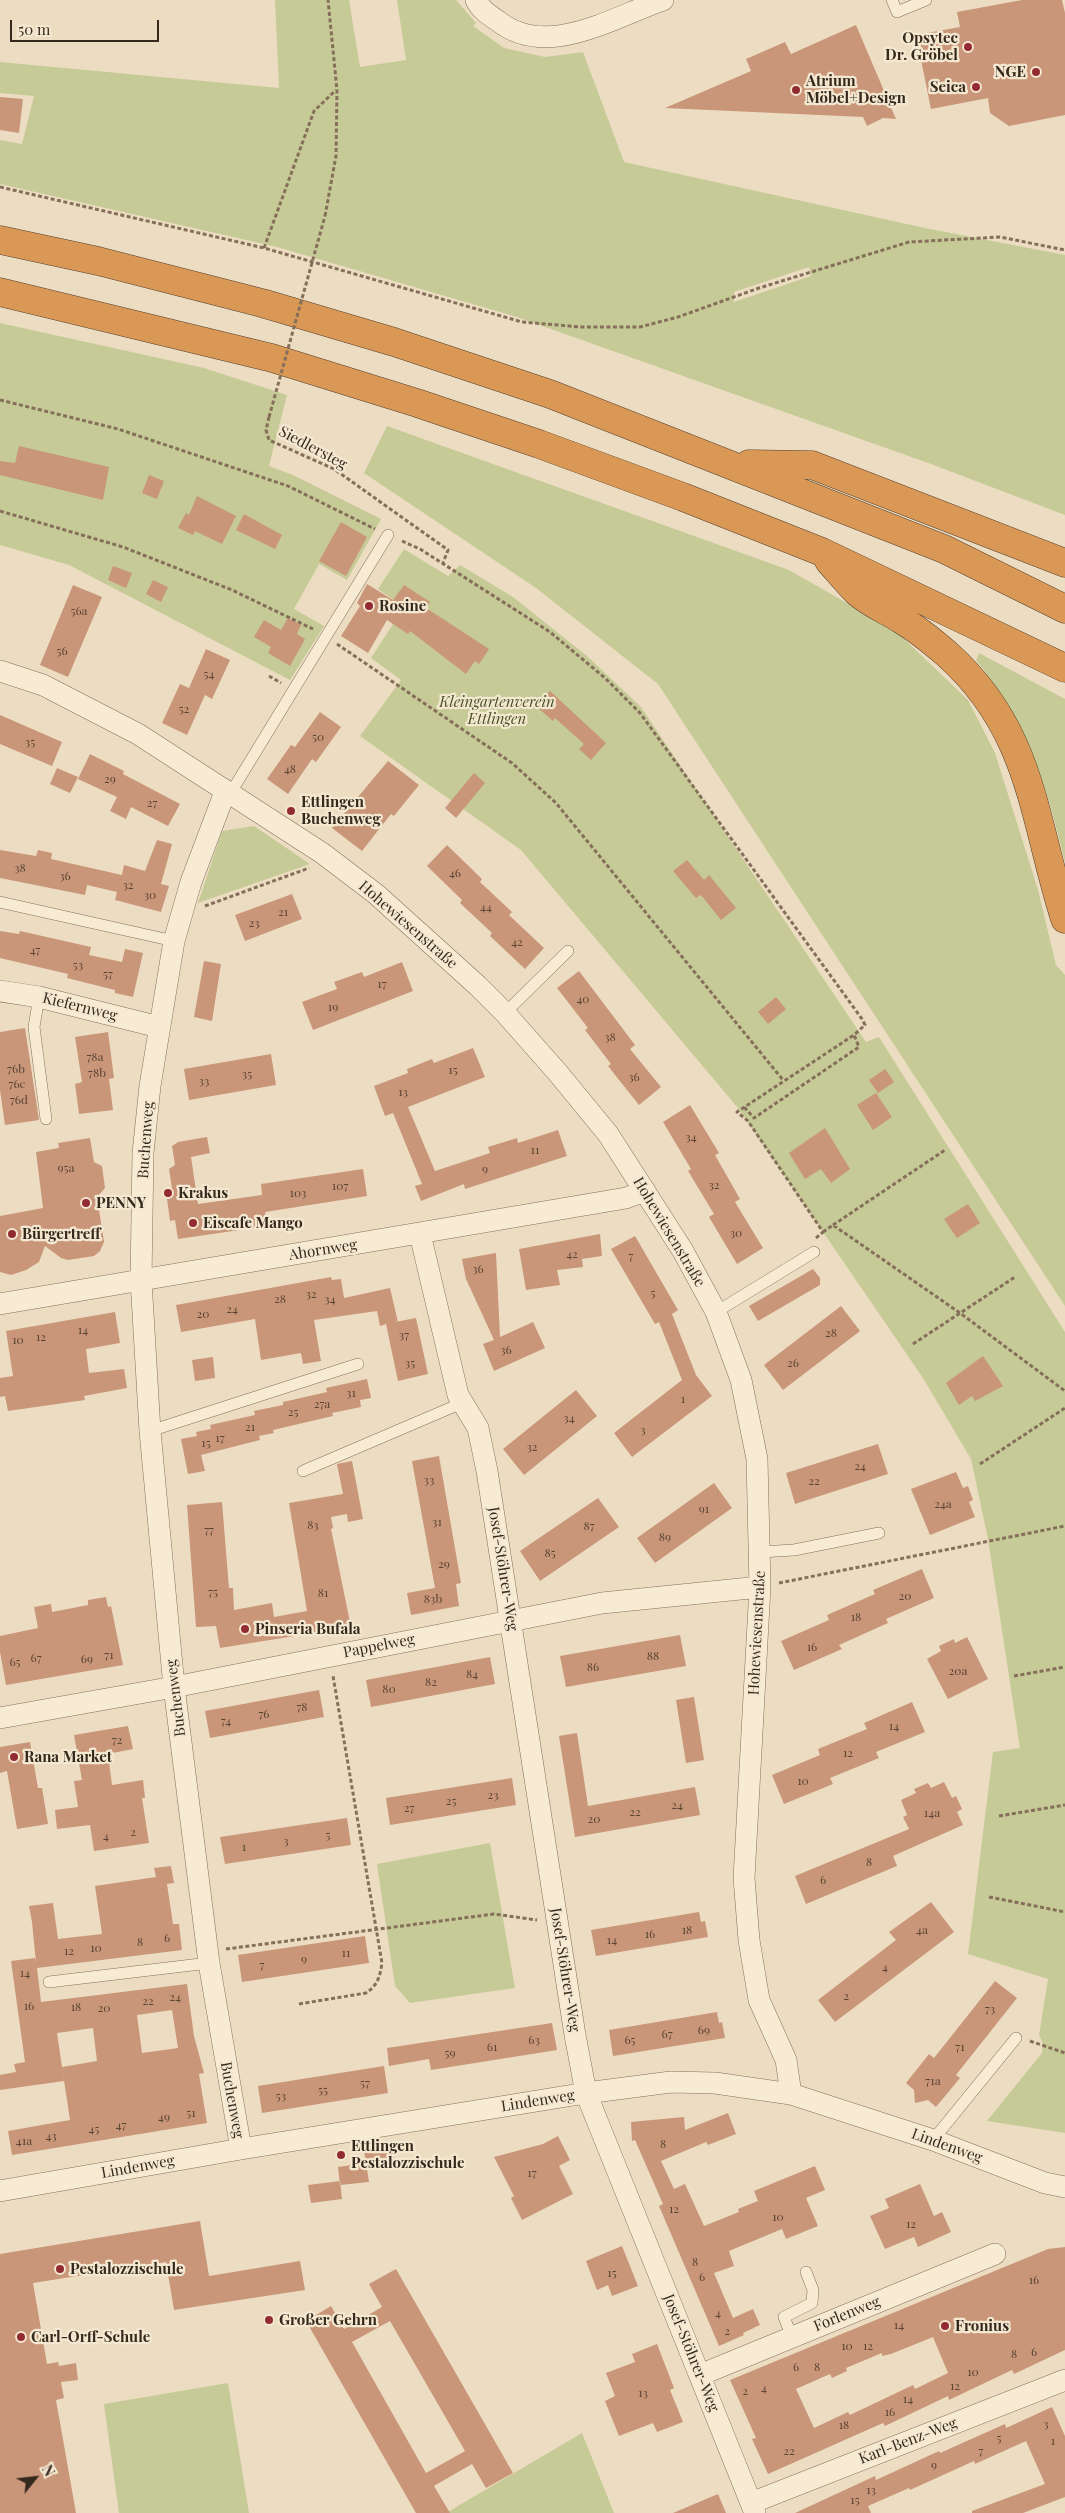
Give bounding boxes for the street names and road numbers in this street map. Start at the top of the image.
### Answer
street label: Siedlersteg [276,423,350,473]
street label: Hohewiesenstraße [355,877,461,973]
street label: Kiefernweg [41,989,119,1025]
street label: Buchenweg [134,1101,158,1179]
street label: Hohewiesenstraße [629,1174,709,1290]
street label: Ahornweg [288,1236,358,1264]
street label: Josef-Stöhrer-Weg [484,1506,522,1632]
street label: Hohewiesenstraße [745,1570,769,1696]
street label: Pappelweg [342,1630,416,1662]
street label: Buchenweg [162,1658,190,1738]
street label: Josef-Stöhrer-Weg [546,1907,584,2033]
street label: Buchenweg [216,2060,248,2140]
street label: Lindenweg [500,2086,576,2116]
street label: Lindenweg [909,2125,985,2167]
street label: Lindenweg [100,2152,176,2182]
street label: Josef-Stöhrer-Weg [659,2292,723,2414]
street label: Forlenweg [811,2292,883,2336]
street label: Karl-Benz-Weg [856,2414,960,2468]

